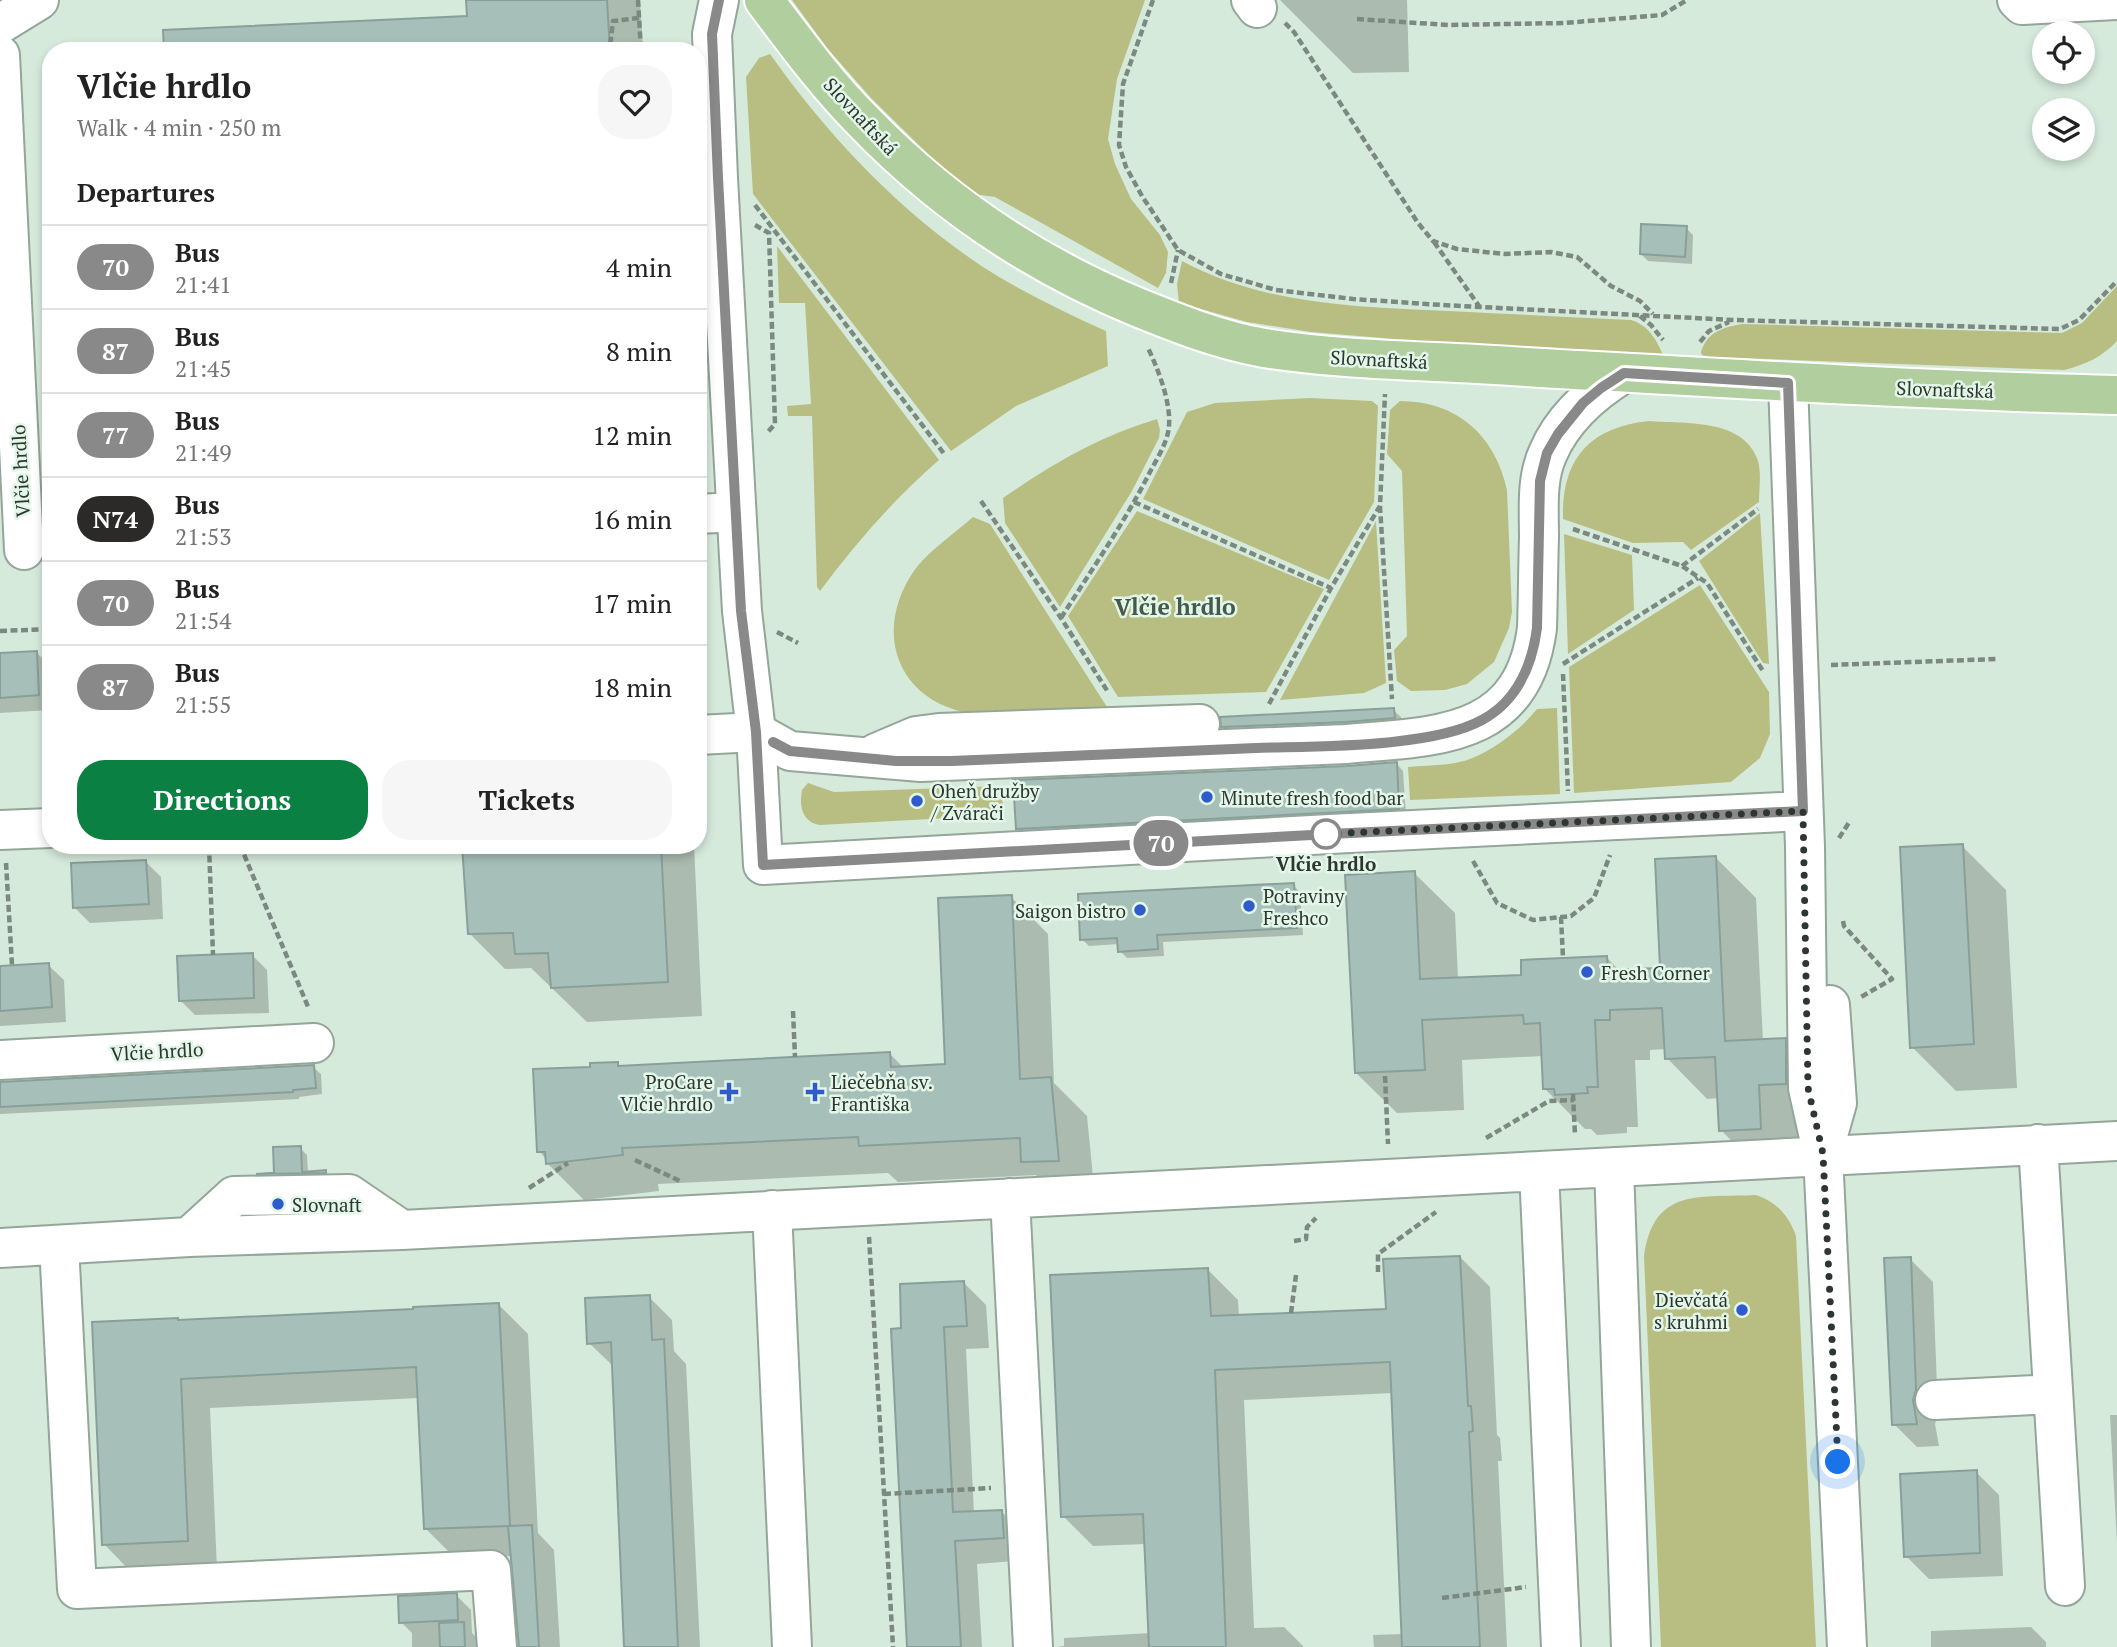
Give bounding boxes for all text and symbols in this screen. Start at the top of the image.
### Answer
map controls [2032,21,2095,161]
button: locate [2032,21,2095,84]
text: Vlčie hrdlo [77,64,251,107]
button: heart [598,65,672,139]
street label: Slovnaftská [819,72,904,160]
button: layers [2032,98,2095,161]
text: Walk · 4 min · 250 m [77,112,281,143]
text: Departures [77,175,215,209]
text: Bus [175,235,220,269]
text: 4 min [606,250,672,284]
text: 70 [102,251,129,283]
text: 21:41 [175,269,232,300]
text: Bus [175,319,220,353]
text: 8 min [606,334,672,368]
text: 87 [102,335,129,367]
street label: Slovnaftská [1330,344,1429,374]
text: 21:45 [175,353,232,384]
street label: Slovnaftská [1896,375,1995,403]
text: Bus [175,403,220,437]
text: 12 min [592,418,672,452]
text: 77 [102,419,129,451]
street label: Vlčie hrdlo [5,424,35,518]
text: 21:49 [175,437,232,468]
text: Bus [175,487,220,521]
text: 16 min [592,502,672,536]
text: N74 [93,503,138,535]
text: 21:53 [175,521,232,552]
text: Bus [175,571,220,605]
text: 17 min [592,586,672,620]
text: 70 [102,587,129,619]
district label: Vlčie hrdlo [1114,591,1236,622]
text: 21:54 [175,605,232,636]
text: Bus [175,655,220,689]
text: 18 min [592,670,672,704]
text: 87 [102,671,129,703]
text: 21:55 [175,689,232,720]
button: Directions [77,760,368,840]
button: Tickets [382,760,672,840]
place label: Oheň družby / Zvárači [930,778,1040,825]
place label: Minute fresh food bar [1221,785,1404,810]
marker: Minute fresh food bar [1199,789,1215,805]
marker: Oheň družby / Zvárači [909,793,925,809]
marker: Vlčie hrdlo [1311,819,1341,849]
line badge: 70 [1130,820,1192,866]
text: 70 [1147,827,1175,859]
place label: Vlčie hrdlo [1276,851,1376,876]
place label: Potraviny Freshco [1263,883,1345,930]
place label: Saigon bistro [1015,898,1126,923]
marker: Potraviny Freshco [1241,898,1257,914]
marker: Saigon bistro [1132,902,1148,918]
place label: Fresh Corner [1601,960,1711,985]
marker: Fresh Corner [1579,964,1595,980]
street label: Vlčie hrdlo [110,1036,204,1066]
place label: ProCare Vlčie hrdlo [620,1069,713,1116]
place label: Liečebňa sv. Františka [831,1069,933,1116]
marker: ProCare Vlčie hrdlo [719,1082,739,1102]
marker: Liečebňa sv. Františka [805,1082,825,1102]
place label: Slovnaft [292,1192,362,1217]
marker: Slovnaft [270,1196,286,1212]
place label: Dievčatá s kruhmi [1654,1287,1728,1334]
marker: Dievčatá s kruhmi [1734,1302,1750,1318]
your location [1820,1444,1855,1479]

